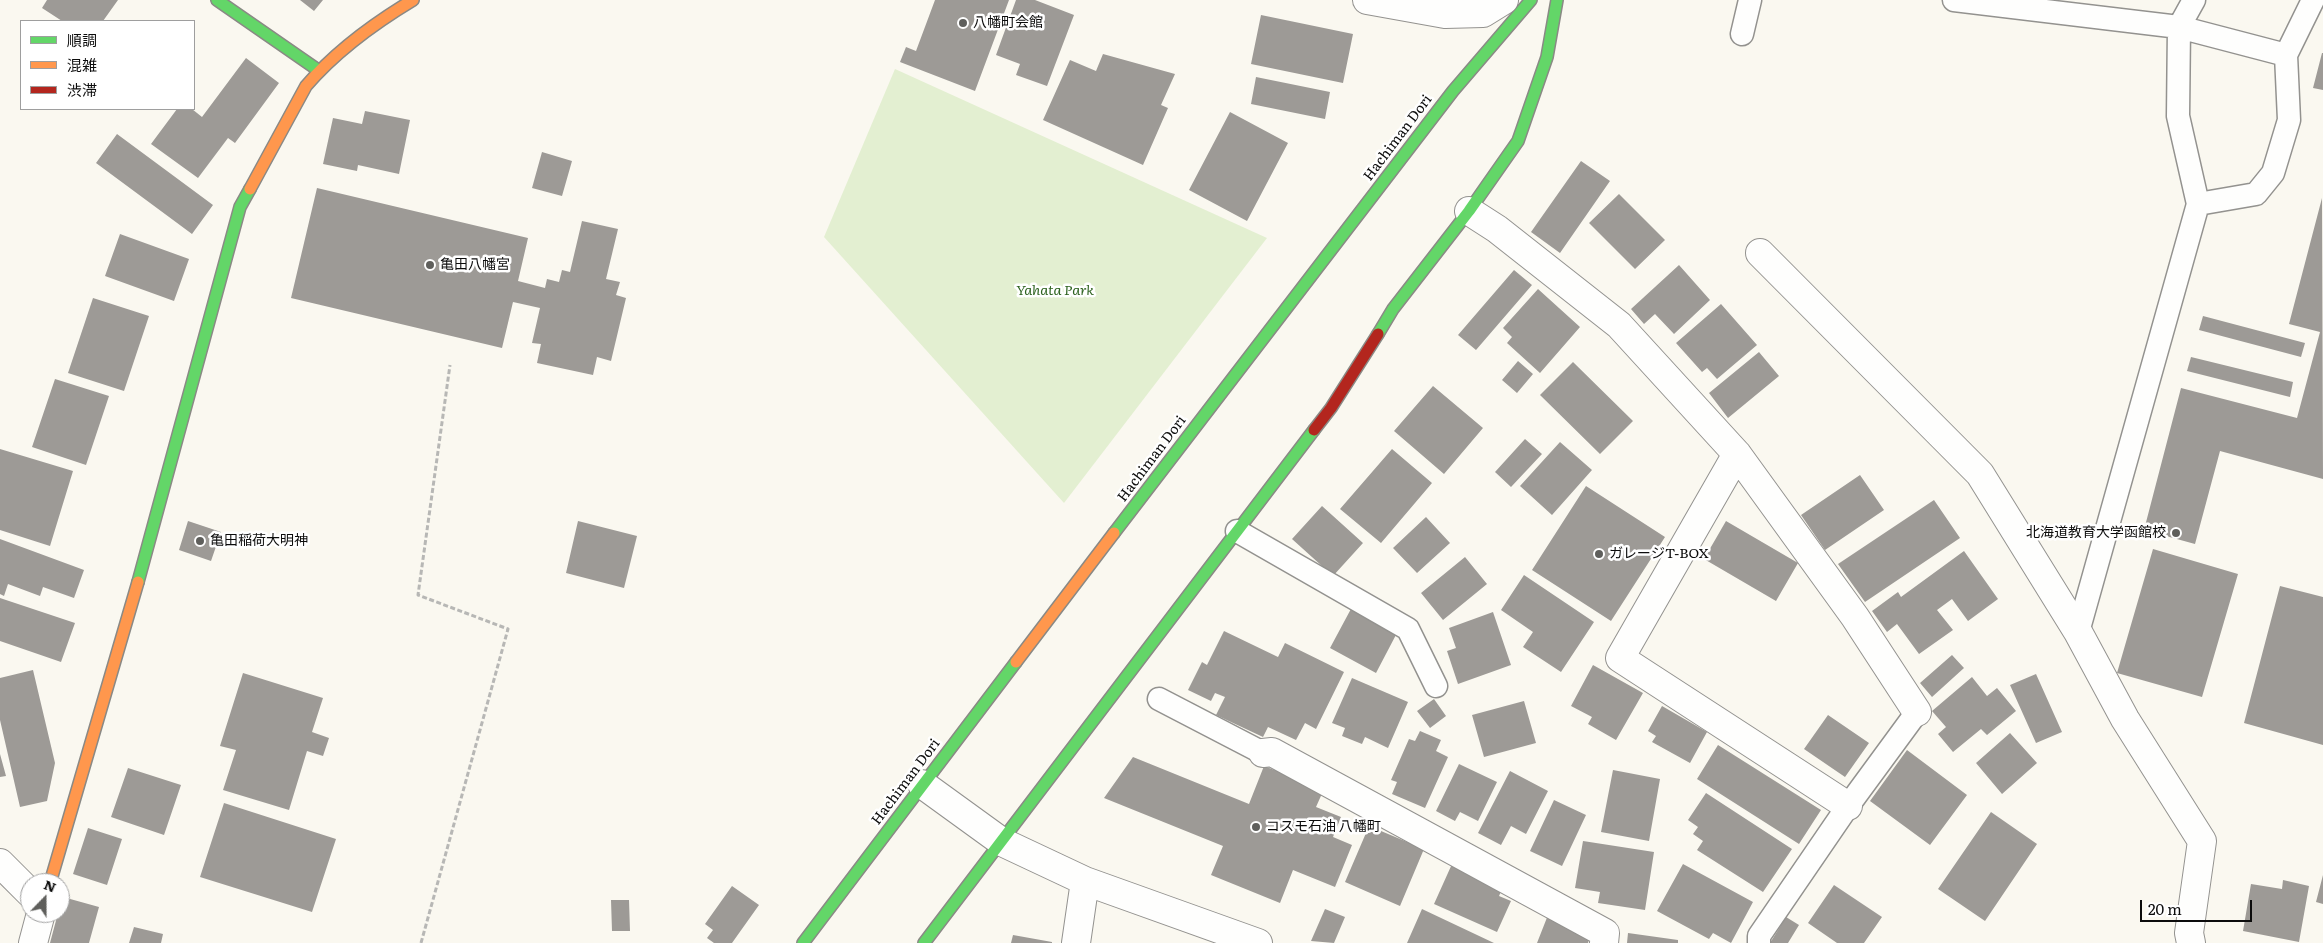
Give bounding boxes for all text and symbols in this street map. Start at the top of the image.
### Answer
place label: 八幡町会館 [973,15,1043,31]
marker: 八幡町会館 [957,17,969,29]
legend [20,20,195,110]
text: 順調 [67,28,97,51]
text: 混雑 [67,53,97,76]
text: 渋滞 [67,78,97,101]
street label: Hachiman Dori [1360,92,1436,184]
place label: 亀田八幡宮 [440,257,510,273]
marker: 亀田八幡宮 [424,259,436,271]
park label: Yahata Park [1016,283,1094,299]
street label: Hachiman Dori [1114,413,1190,505]
place label: 北海道教育大学函館校 [2026,525,2166,541]
marker: 北海道教育大学函館校 [2170,527,2182,539]
place label: 亀田稲荷大明神 [210,533,308,549]
marker: 亀田稲荷大明神 [194,535,206,547]
place label: ガレージT-BOX [1609,546,1709,562]
marker: ガレージT-BOX [1593,548,1605,560]
street label: Hachiman Dori [868,736,944,828]
place label: コスモ石油 八幡町 [1266,819,1381,835]
marker: コスモ石油 八幡町 [1250,821,1262,833]
north arrow [20,873,70,923]
text: N [41,874,59,896]
scale bar [2143,890,2256,922]
text: 20 m [2148,897,2182,920]

